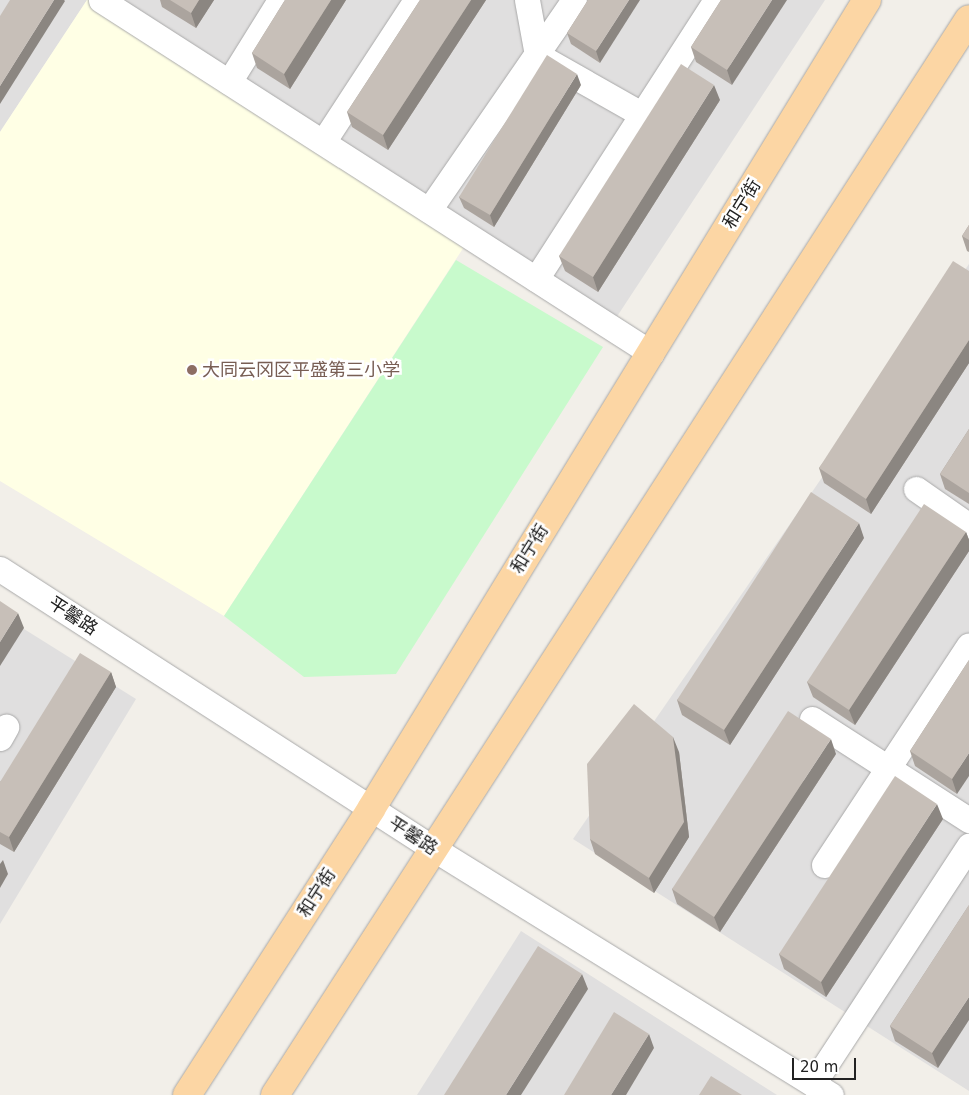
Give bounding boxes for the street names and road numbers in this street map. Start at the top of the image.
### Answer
street label: 和宁街 [719,175,765,233]
street label: 和宁街 [507,520,553,578]
street label: 平馨路 [44,592,102,640]
street label: 平馨路 [384,812,442,860]
street label: 和宁街 [293,864,341,922]

